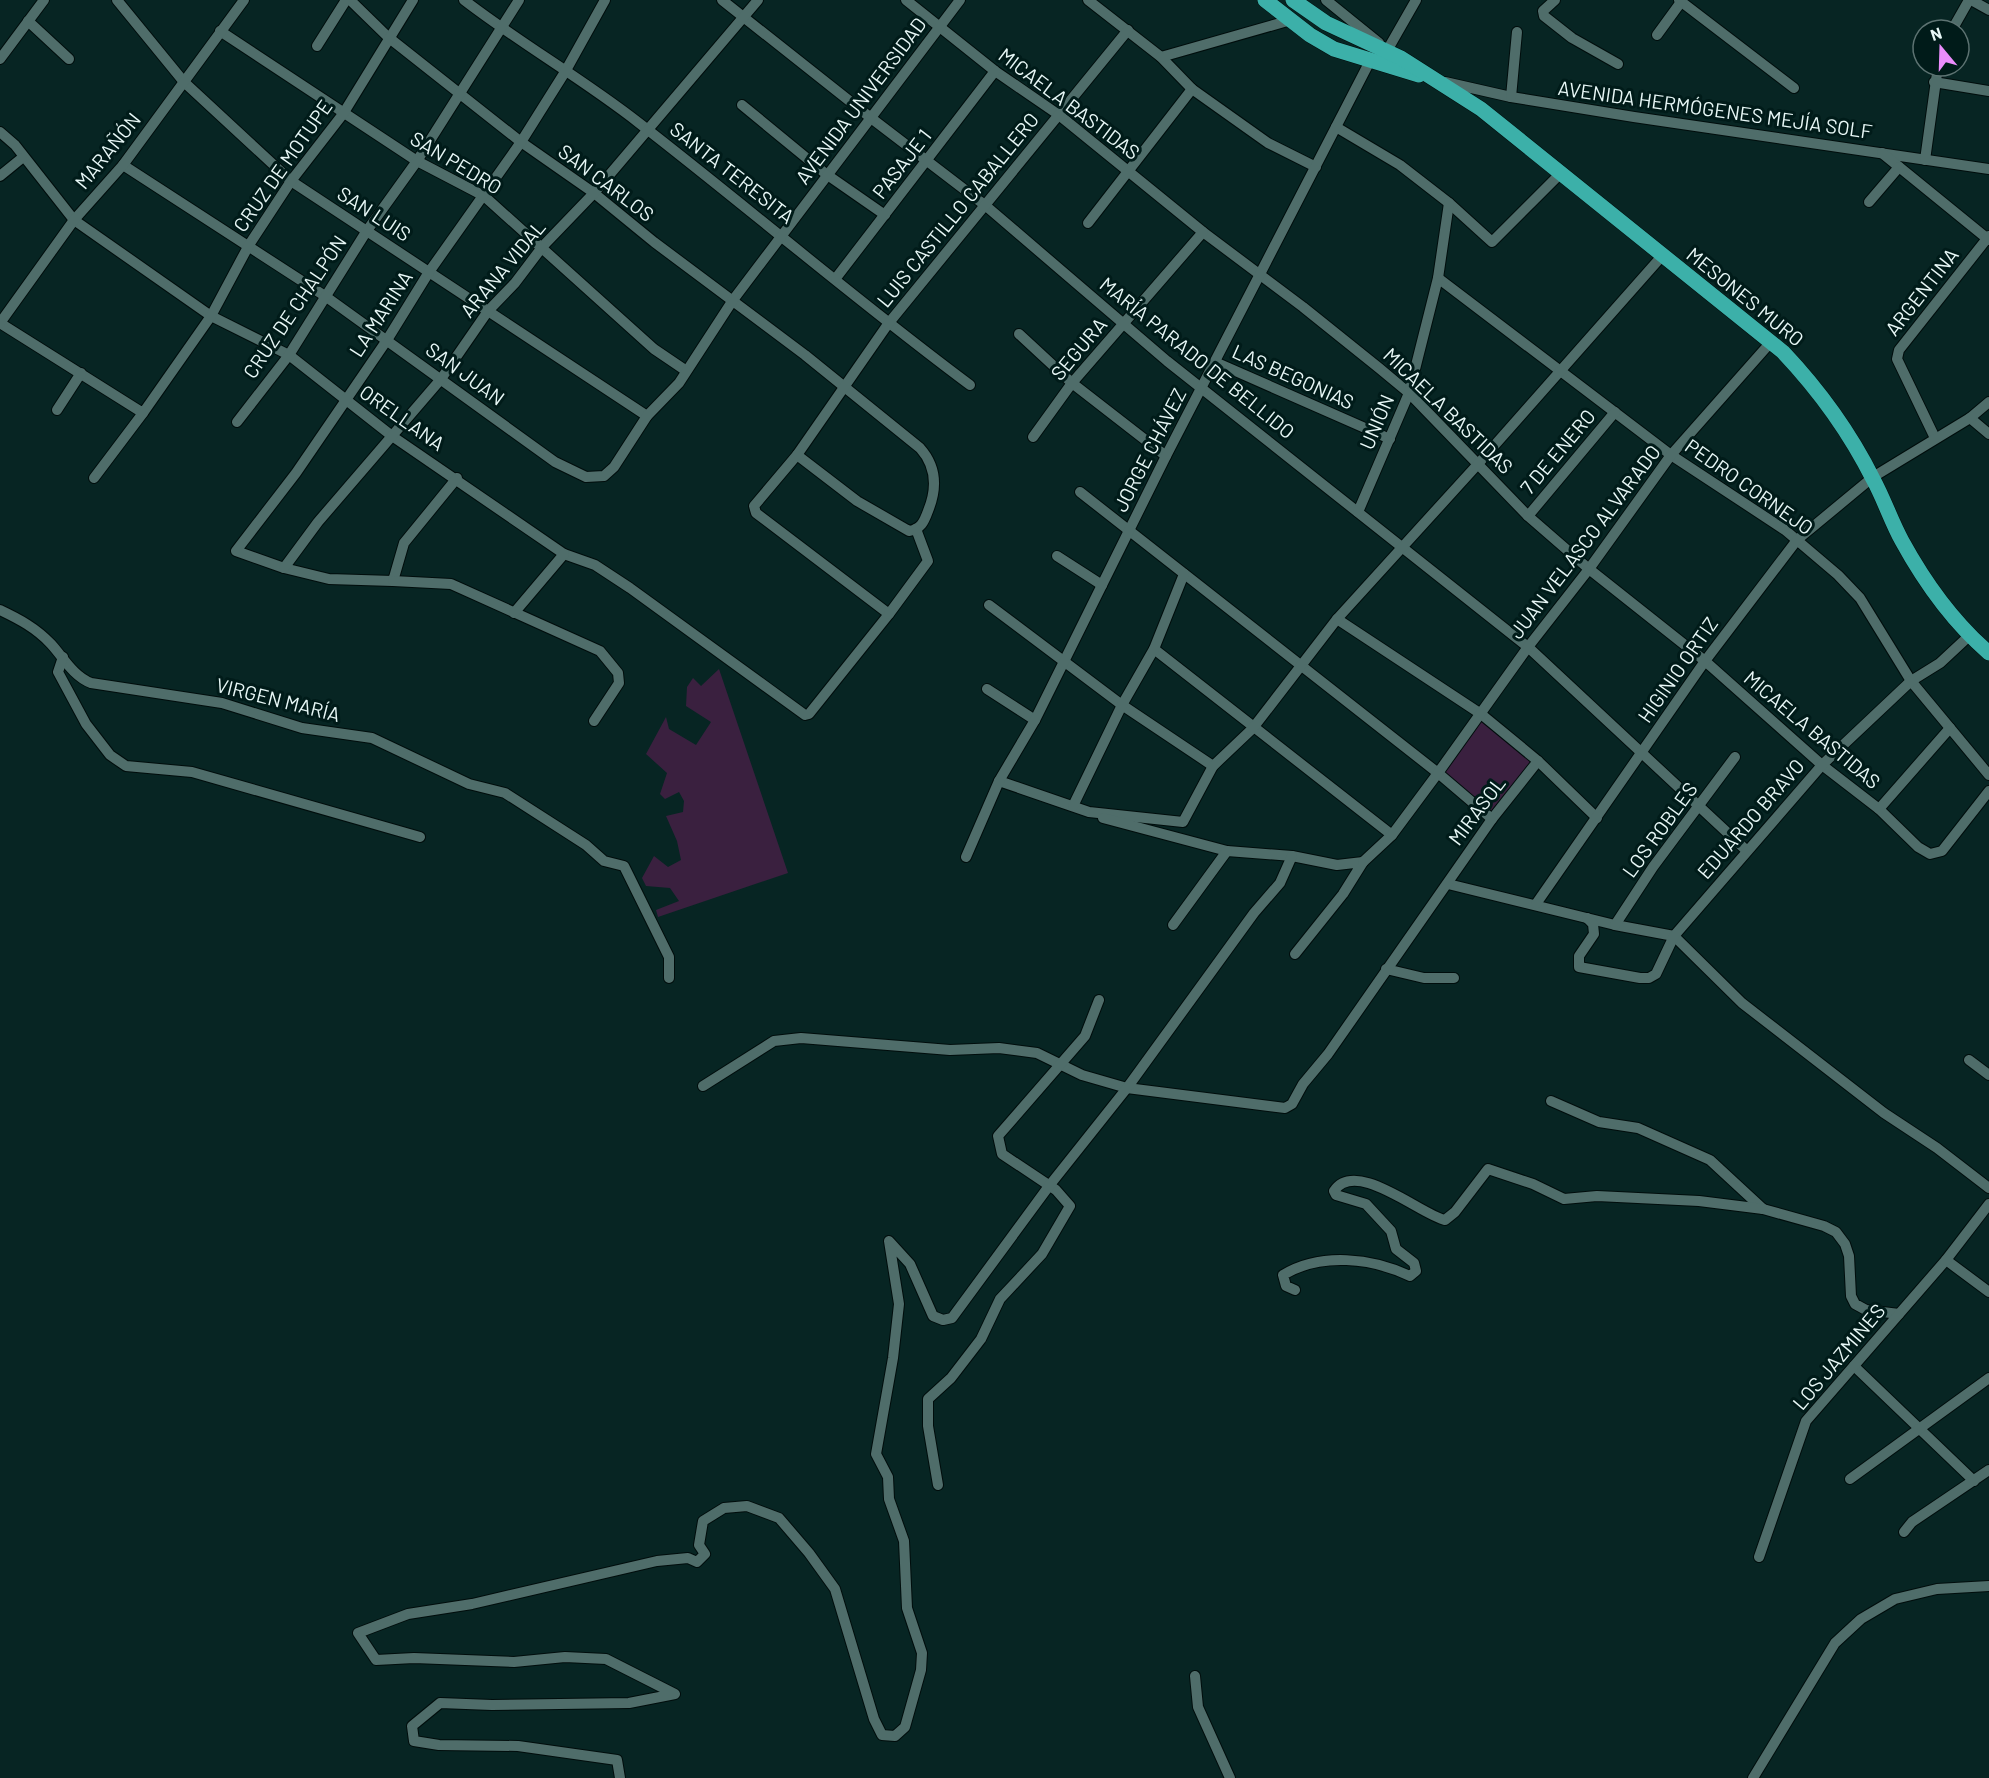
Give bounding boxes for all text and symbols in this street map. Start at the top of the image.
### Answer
street label: AVENIDA UNIVERSIDAD [790,12,931,188]
north arrow [1911,18,1971,78]
text: N [1928,23,1944,44]
street label: MICAELA BASTIDAS [994,42,1145,164]
street label: AVENIDA HERMÓGENES MEJÍA SOLF [1556,75,1874,143]
street label: CRUZ DE MOTUPE [228,95,337,236]
street label: MARAÑÓN [69,107,145,193]
street label: LUIS CASTILLO CABALLERO [871,107,1043,312]
street label: SANTA TERESITA [666,116,799,228]
street label: PASAJE 1 [867,124,936,203]
street label: SAN PEDRO [406,126,507,199]
street label: SAN CARLOS [554,139,659,226]
street label: SAN LUIS [333,181,416,246]
street label: ARANA VIDAL [455,215,550,322]
street label: CRUZ DE CHALPÓN [237,230,351,383]
street label: MESONES MURO [1682,242,1809,351]
street label: ARGENTINA [1880,243,1963,340]
street label: LA MARINA [343,266,417,361]
street label: MARÍA PARADO DE BELLIDO [1096,271,1300,443]
street label: SEGURA [1045,312,1111,384]
street label: SAN JUAN [422,337,510,410]
street label: LAS BEGONIAS [1229,339,1358,414]
street label: MICAELA BASTIDAS [1379,342,1518,478]
street label: ORELLANA [355,379,450,455]
street label: JORGE CHÁVEZ [1108,384,1191,515]
street label: UNIÓN [1354,390,1398,453]
street label: 7 DE ENERO [1515,404,1600,499]
street label: PEDRO CORNEJO [1681,433,1818,539]
street label: JUAN VELASCO ALVARADO [1504,440,1665,643]
street label: HIGINIO ORTIZ [1632,612,1722,727]
street label: MICAELA BASTIDAS [1740,665,1886,793]
street label: VIRGEN MARÍA [214,672,343,726]
street label: EDUARDO BRAVO [1692,754,1809,883]
street label: MIRASOL [1443,771,1510,849]
street label: LOS ROBLES [1617,777,1702,882]
street label: LOS JAZMINES [1787,1299,1889,1414]

